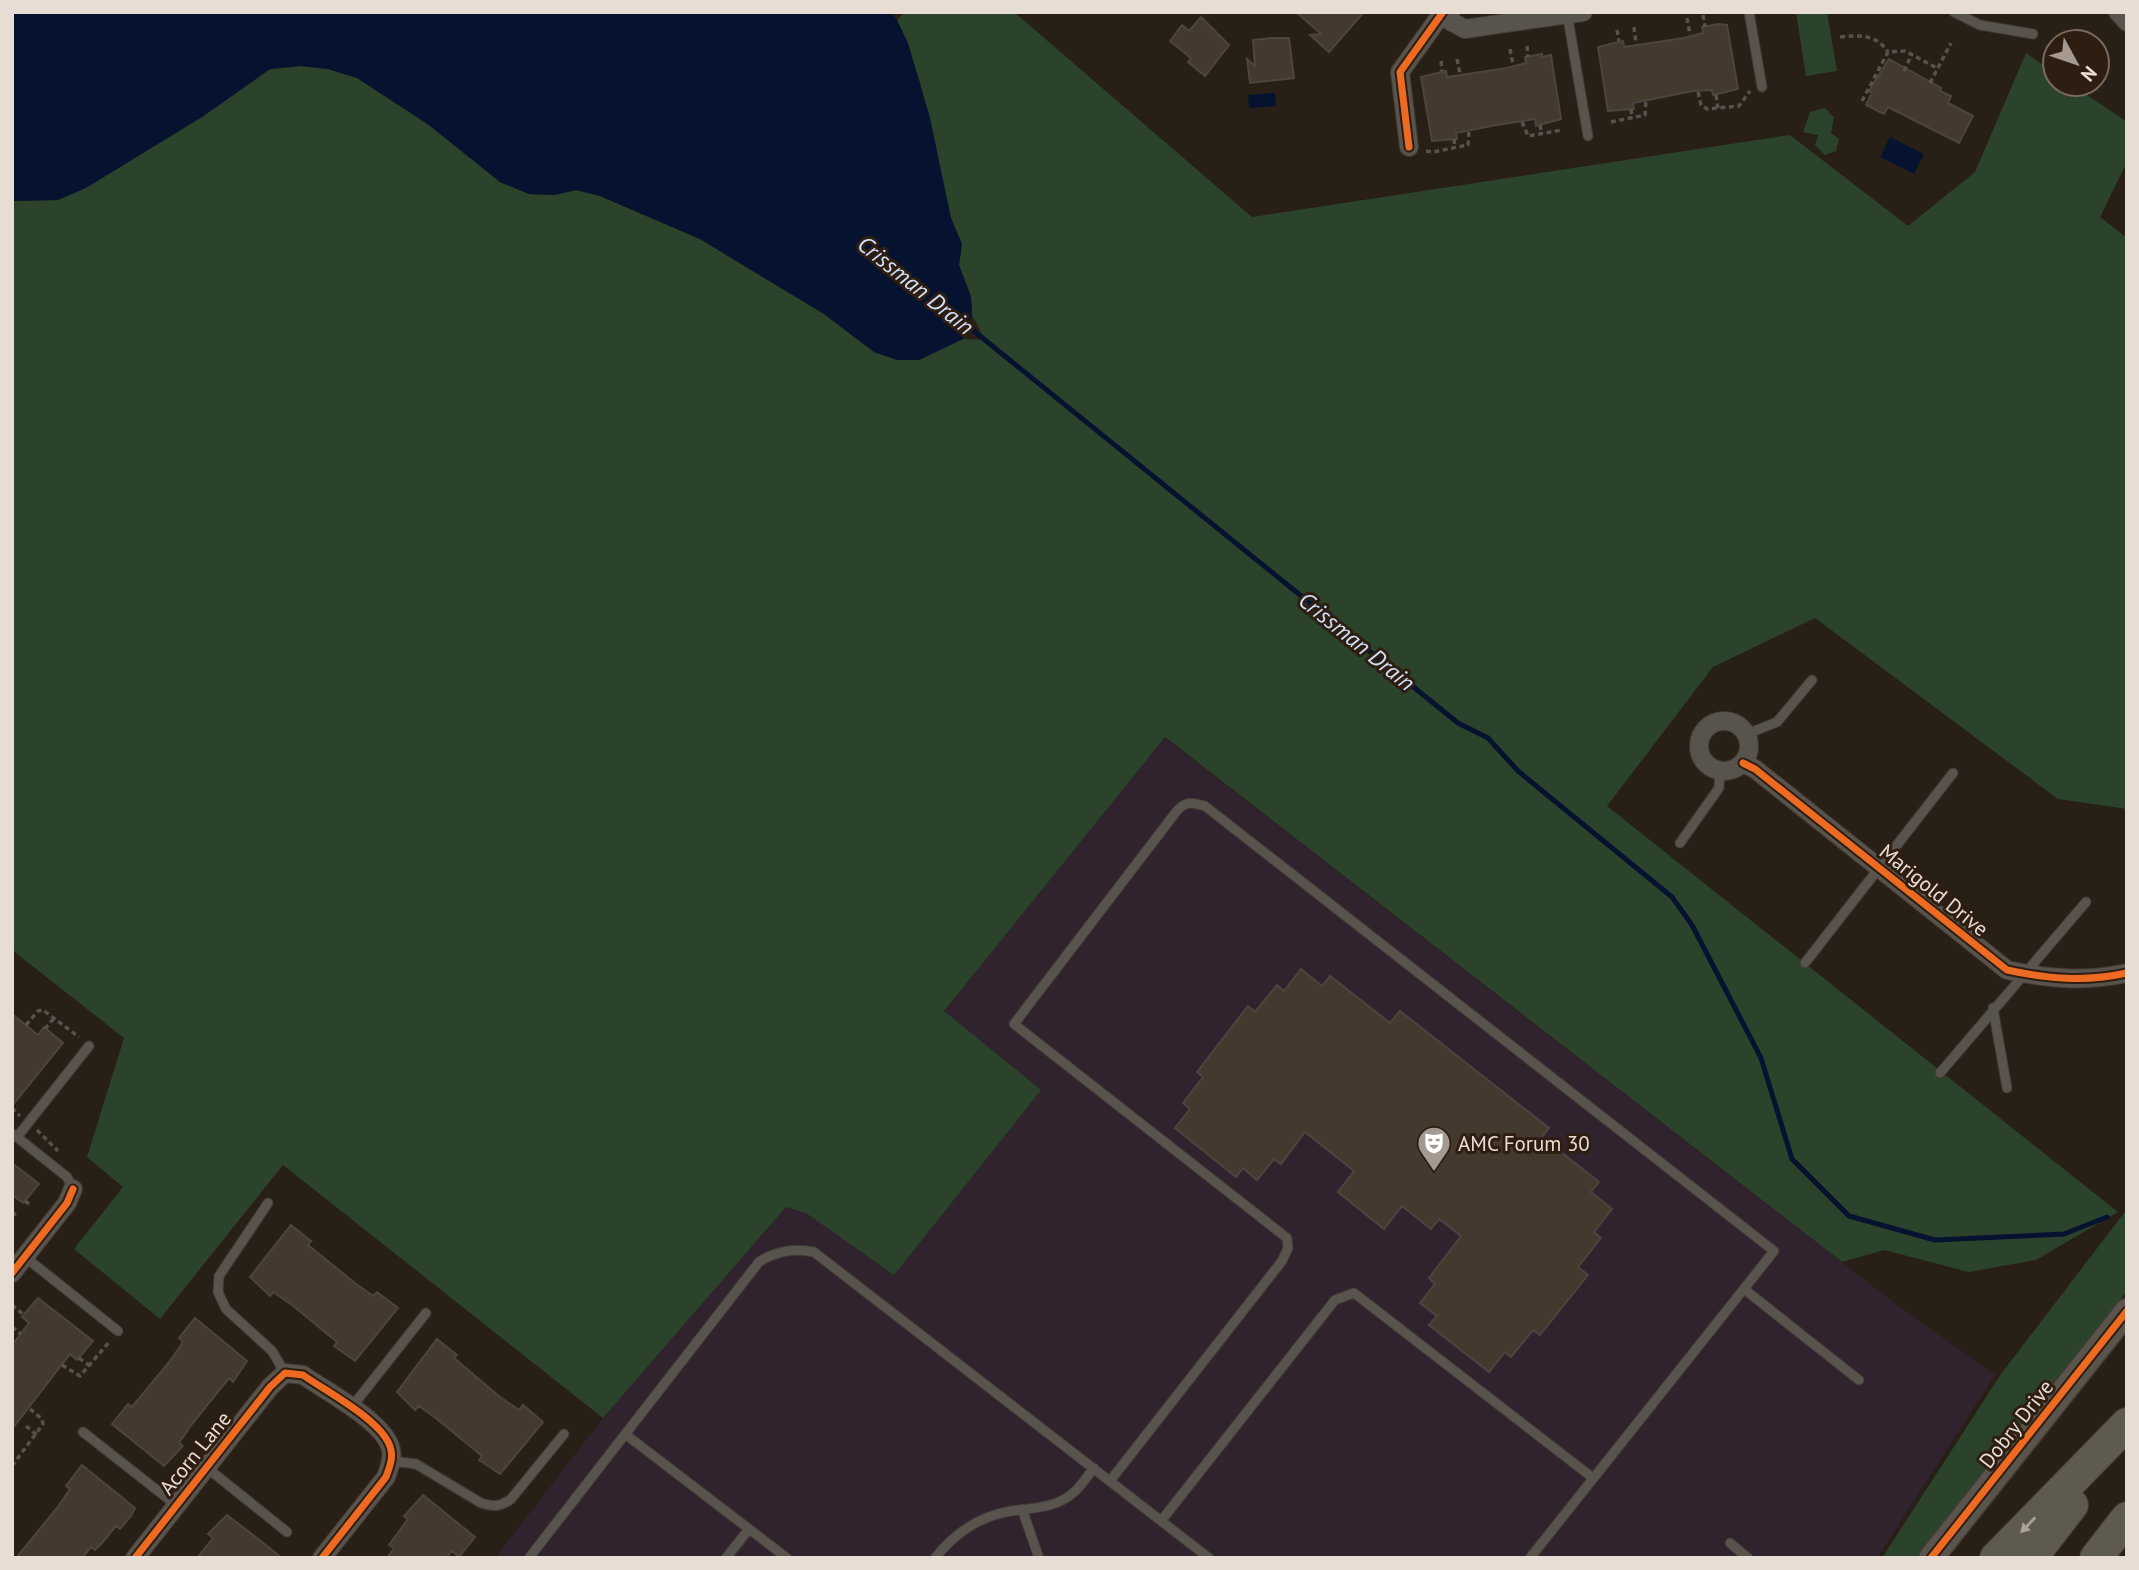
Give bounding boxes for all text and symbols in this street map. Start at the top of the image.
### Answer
north arrow [2041,28,2111,98]
text: N [2076,61,2102,86]
water label: Crissman Drain [852,229,980,341]
water label: Crissman Drain [1293,585,1421,697]
street label: Marigold Drive [1874,838,1994,942]
theatre icon: AMC Forum 30 [1415,1124,1453,1173]
place label: AMC Forum 30 [1458,1130,1590,1157]
street label: Dobry Drive [1973,1374,2059,1474]
street label: Acorn Lane [153,1406,237,1500]
one-way arrow [2020,1516,2036,1533]

